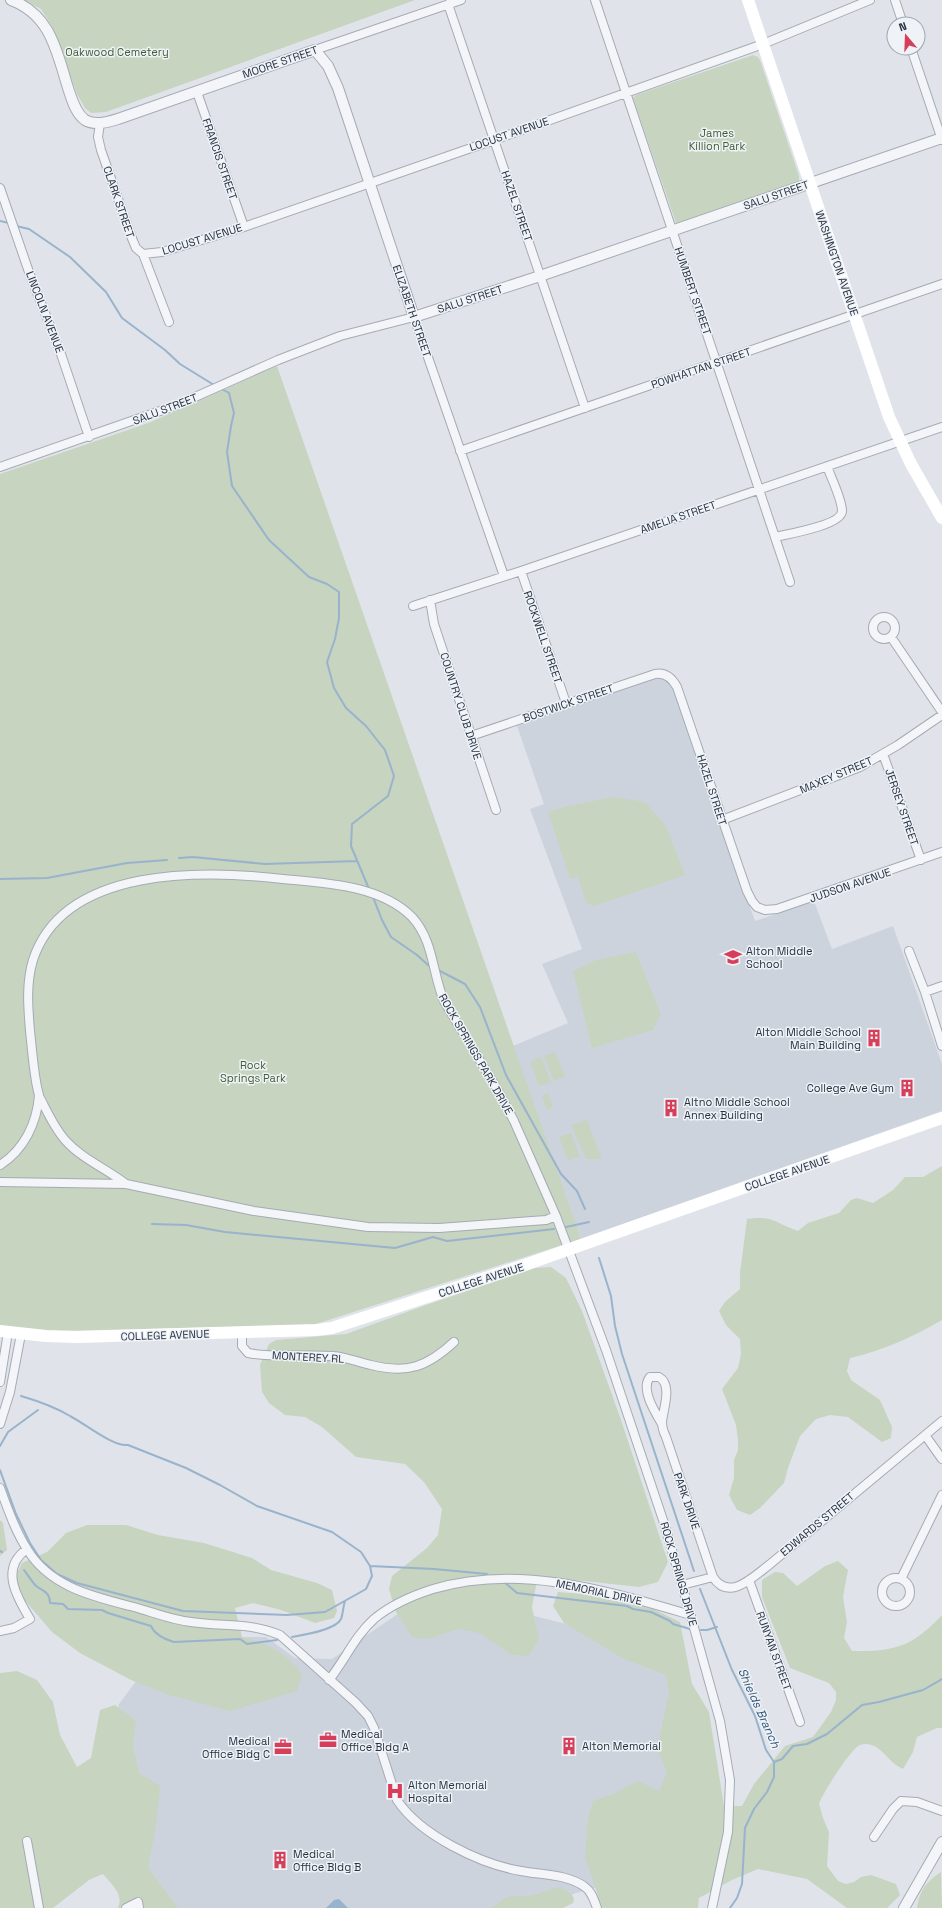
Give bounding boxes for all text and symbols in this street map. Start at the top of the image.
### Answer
north arrow [886,16,926,56]
text: N [897,19,909,34]
street label: MOORE STREET [240,42,320,81]
park label: Oakwood Cemetery [65,45,169,59]
street label: LOCUST AVENUE [467,114,551,154]
street label: FRANCIS STREET [200,116,241,202]
park label: James Killion Park [689,126,745,153]
street label: CLARK STREET [100,164,138,240]
street label: HAZEL STREET [498,169,536,244]
street label: SALU STREET [741,177,811,213]
street label: WASHINGTON AVENUE [812,208,862,318]
street label: LOCUST AVENUE [160,220,244,258]
street label: HUMBERT STREET [671,245,715,337]
street label: ELIZABETH STREET [390,263,435,360]
street label: LINCOLN AVENUE [23,269,67,355]
street label: SALU STREET [435,282,505,316]
street label: POWHATTAN STREET [649,344,753,392]
street label: SALU STREET [131,390,200,428]
street label: AMELIA STREET [638,497,718,537]
street label: ROCKWELL STREET [521,589,566,686]
street label: COUNTRY CLUB DRIVE [437,651,485,761]
street label: BOSTWICK STREET [521,681,616,725]
street label: HAZEL STREET [694,753,730,828]
street label: MAXEY STREET [797,753,875,797]
street label: JERSEY STREET [882,767,922,848]
street label: JUDSON AVENUE [807,864,893,906]
place label: Alton Middle School [746,944,812,971]
school or university icon: Alton Middle School [723,947,743,967]
street label: ROCK SPRINGS PARK DRIVE [436,991,516,1117]
place label: Alton Middle School Main Building [755,1025,861,1052]
building icon: Alton Middle School Main Building [864,1028,884,1048]
park label: Rock Springs Park [220,1058,286,1085]
building icon: College Ave Gym [897,1078,917,1098]
place label: College Ave Gym [807,1081,894,1095]
place label: Altno Middle School Annex Building [684,1095,790,1122]
building icon: Altno Middle School Annex Building [661,1098,681,1118]
street label: COLLEGE AVENUE [743,1152,831,1194]
street label: COLLEGE AVENUE [437,1260,525,1300]
street label: COLLEGE AVENUE [120,1326,210,1344]
street label: MONTEREY RL [272,1348,344,1366]
street label: PARK DRIVE [671,1471,703,1531]
street label: EDWARDS STREET [777,1489,857,1559]
street label: ROCK SPRINGS DRIVE [657,1520,701,1628]
street label: MEMORIAL DRIVE [555,1576,643,1608]
street label: RUNYAN STREET [753,1610,795,1693]
water label: Shields Branch [734,1666,784,1751]
place label: Medical Office Bldg A [341,1727,409,1754]
office icon: Medical Office Bldg A [318,1730,338,1750]
place label: Medical Office Bldg C [202,1734,270,1761]
building icon: Alton Memorial [559,1736,579,1756]
office icon: Medical Office Bldg C [273,1737,293,1757]
place label: Alton Memorial [582,1739,661,1753]
place label: Alton Memorial Hospital [408,1778,487,1805]
hospital icon: Alton Memorial Hospital [385,1781,405,1801]
place label: Medical Office Bldg B [293,1847,361,1874]
building icon: Medical Office Bldg B [270,1850,290,1870]

